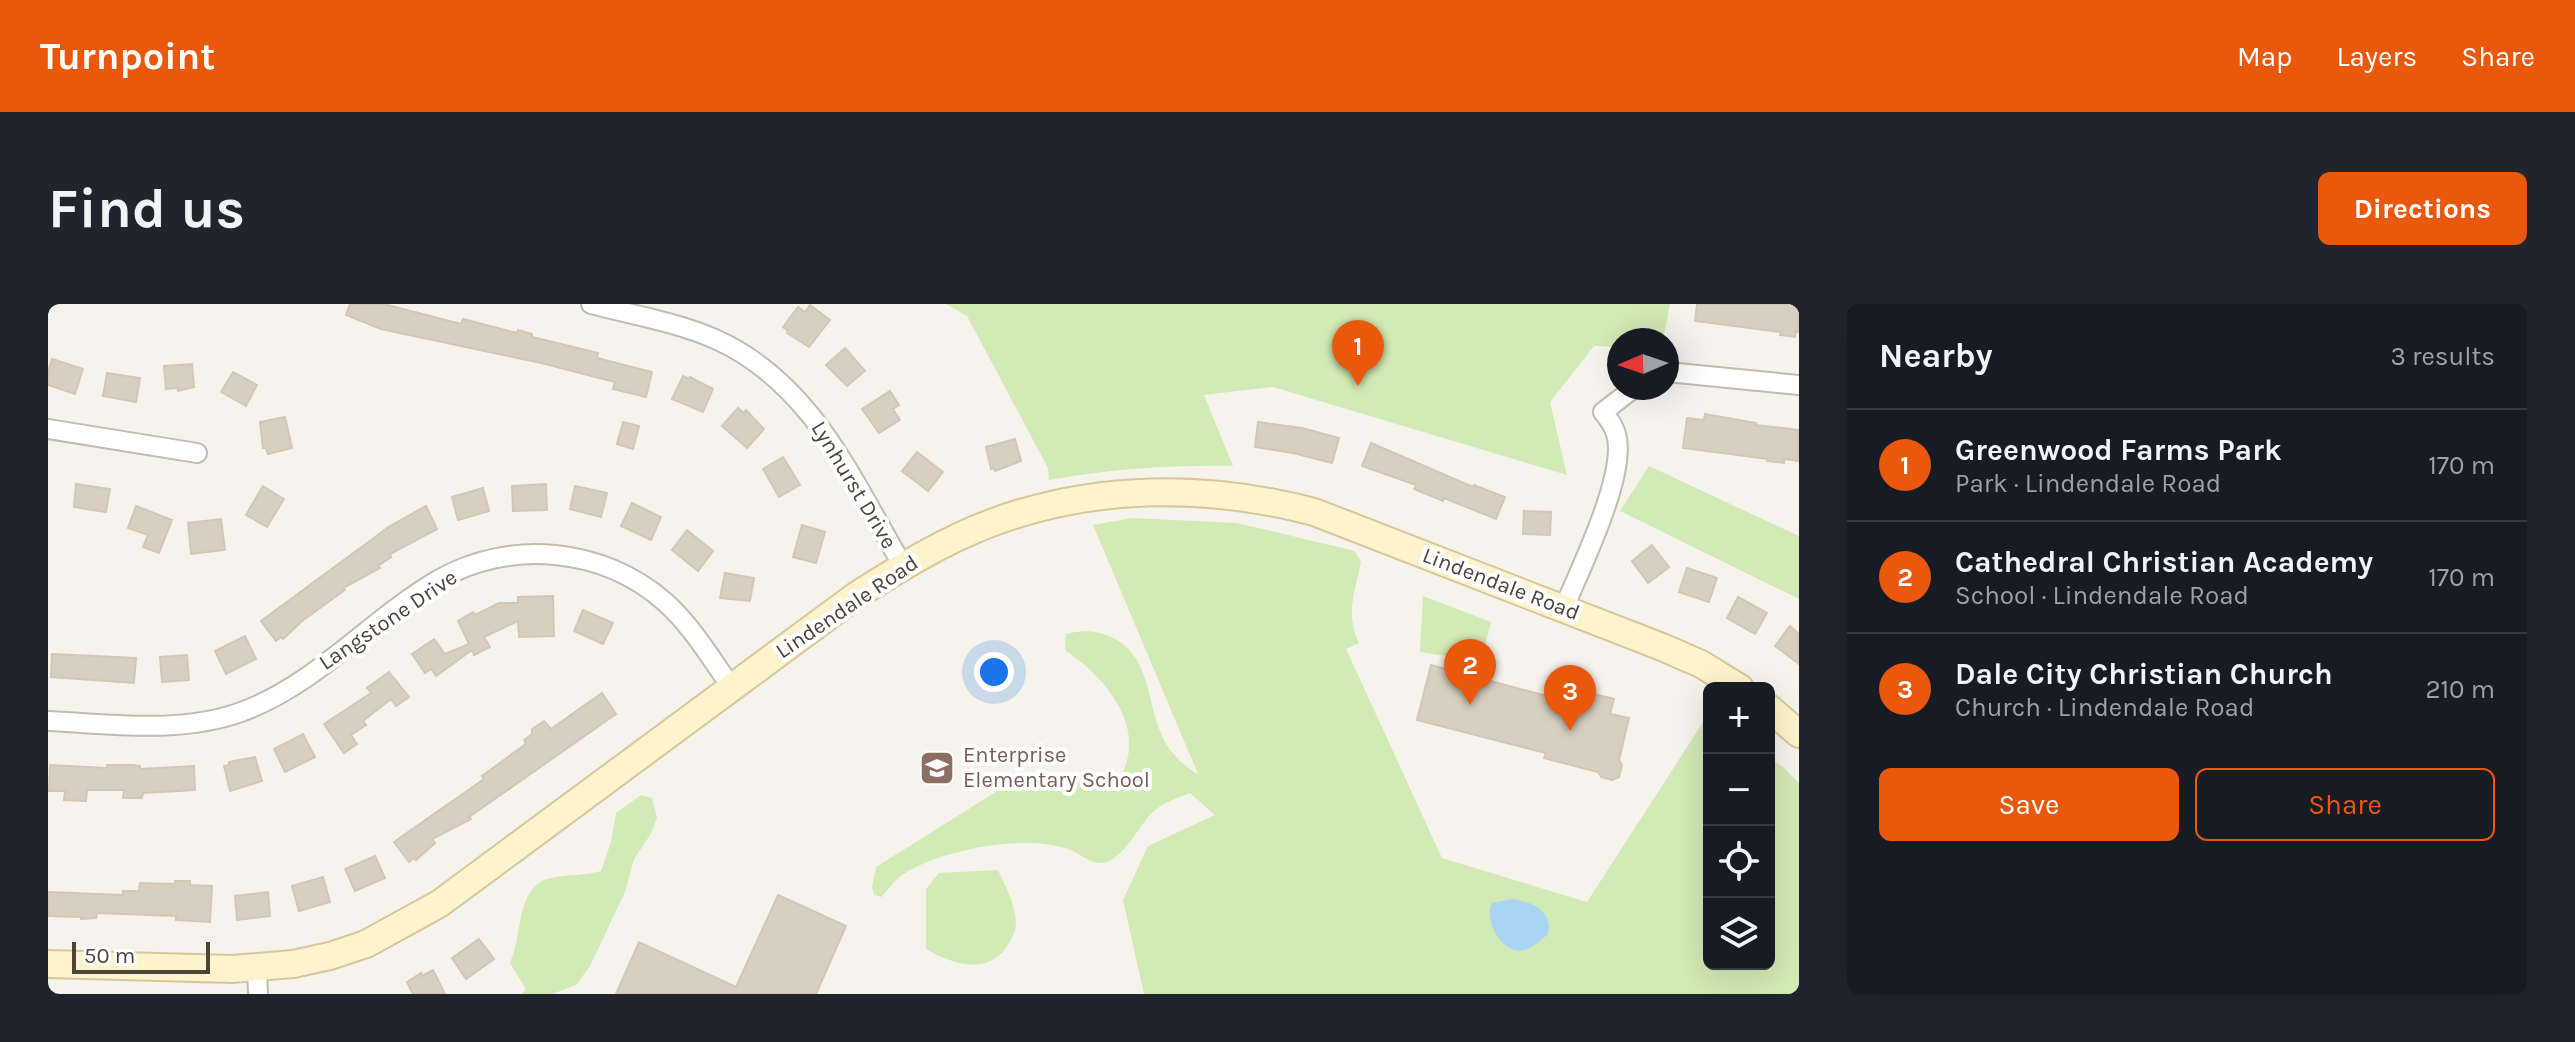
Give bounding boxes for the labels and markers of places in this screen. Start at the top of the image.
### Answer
pin: 1 [1332,320,1384,386]
pin: 2 [1444,639,1496,705]
pin: 3 [1544,665,1596,731]
place label: Enterprise Elementary School [963,742,1150,793]
school or university icon: Enterprise Elementary School [918,749,956,787]

